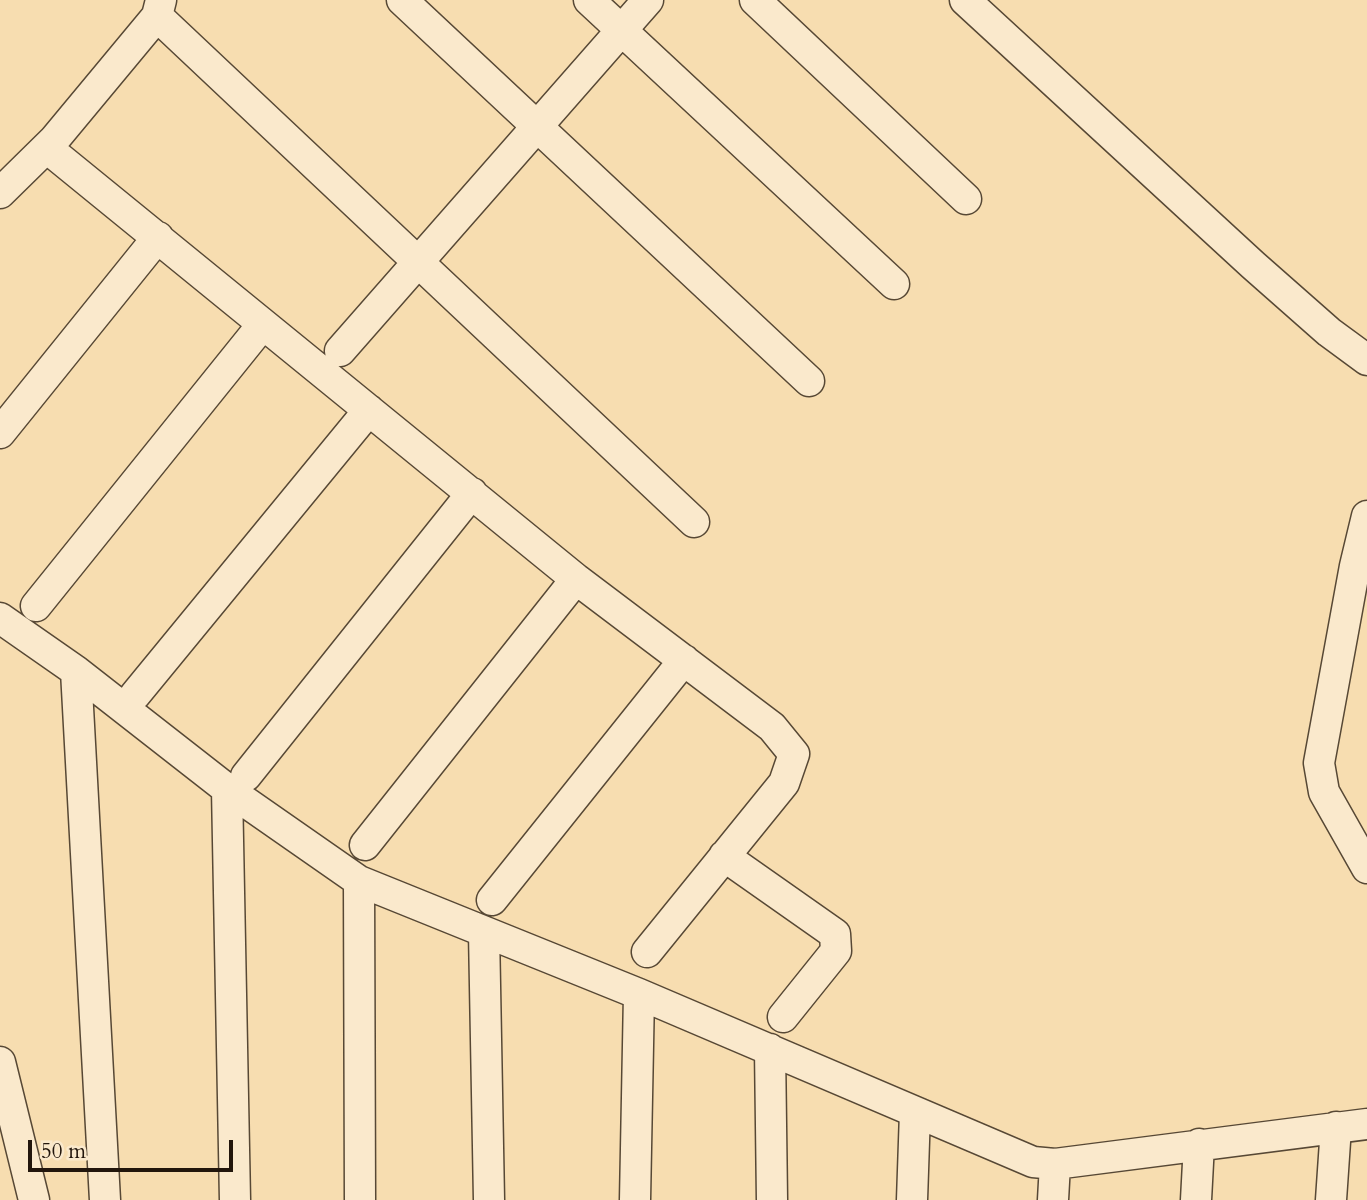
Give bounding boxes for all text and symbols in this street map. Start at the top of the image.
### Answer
scale bar [32,1126,236,1170]
text: 50 m [41,1137,86,1166]

